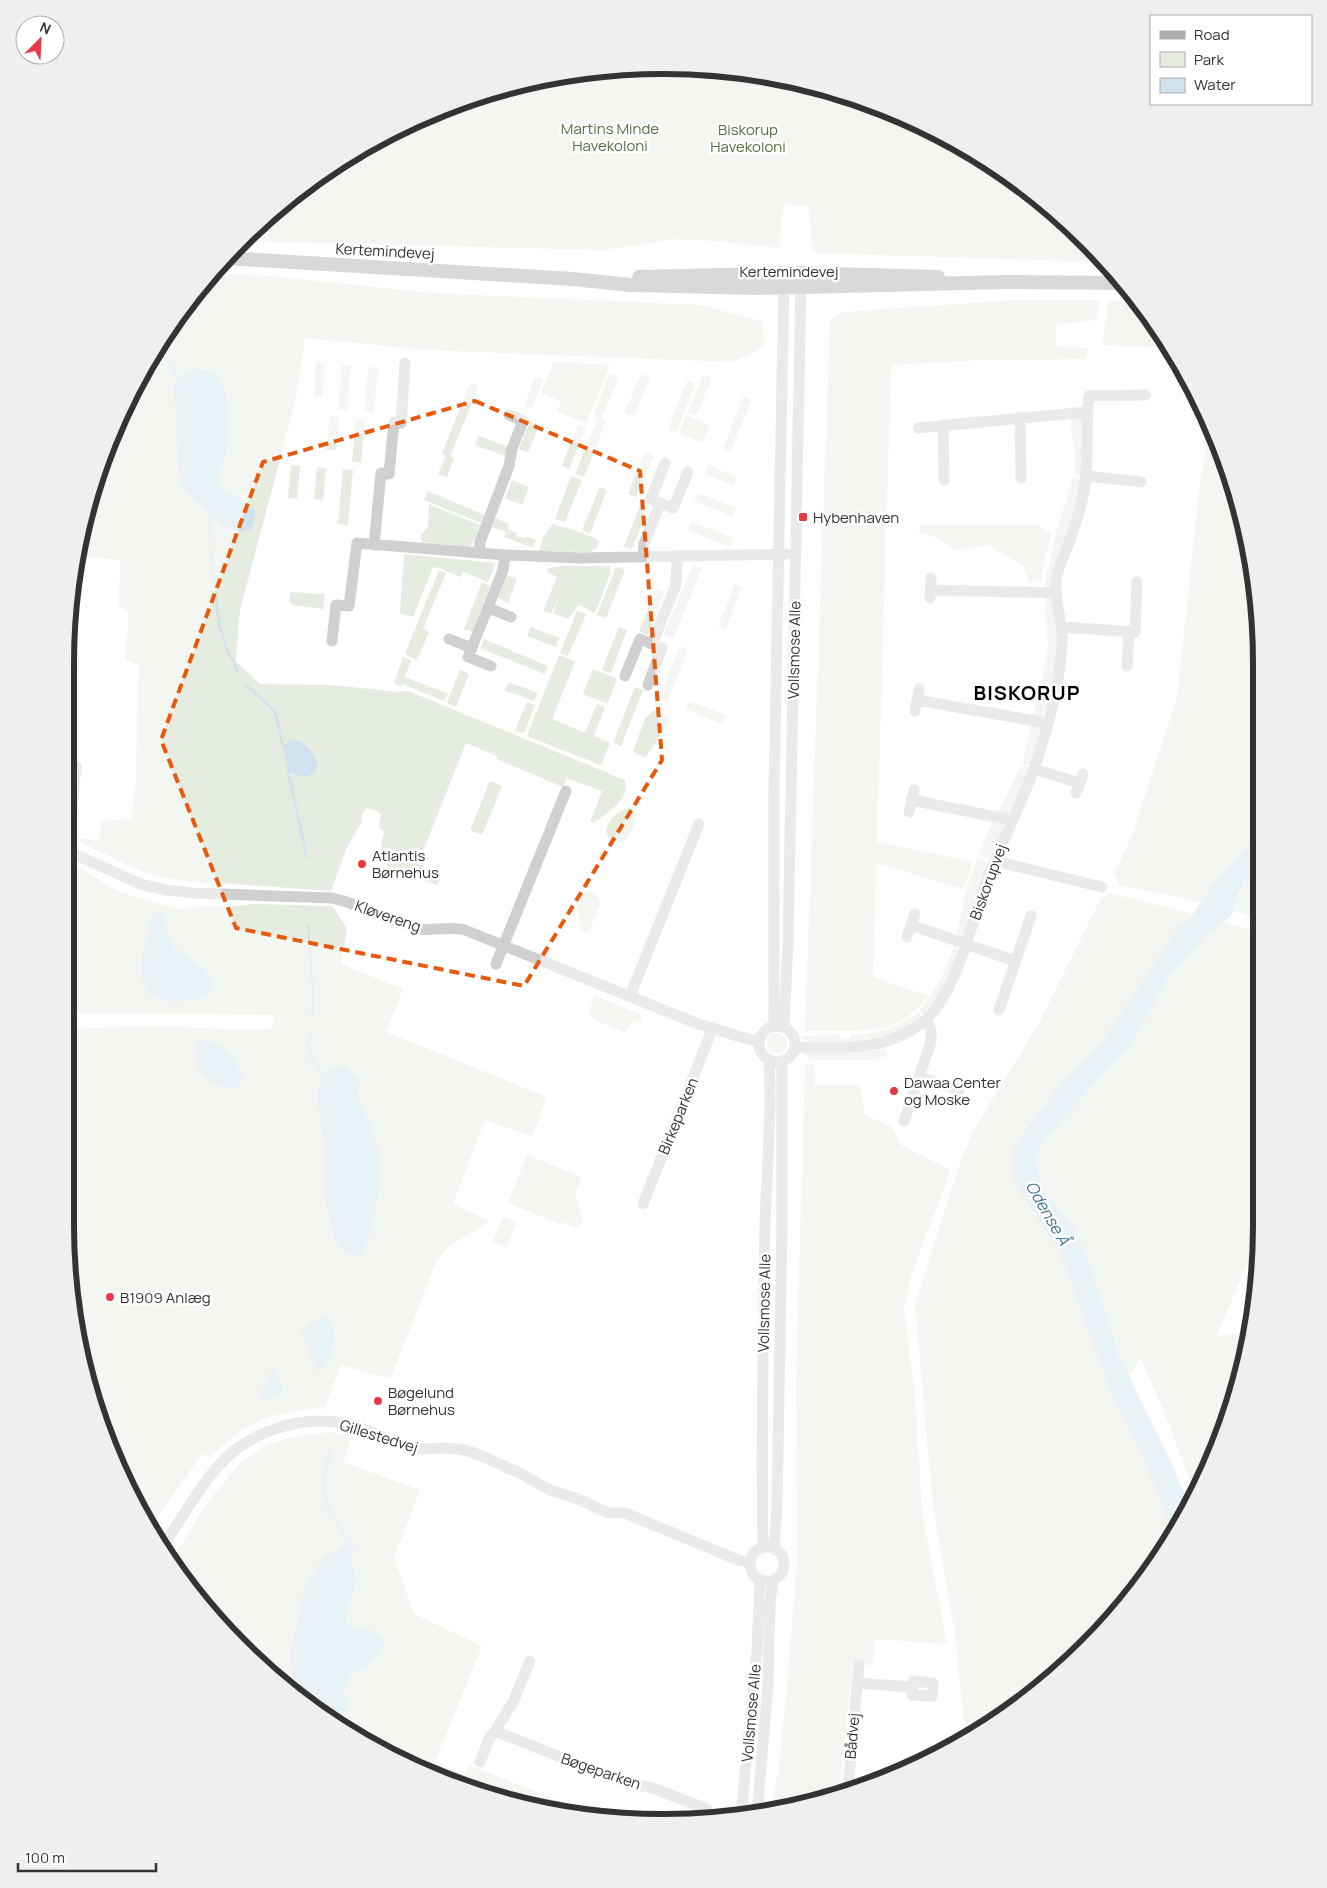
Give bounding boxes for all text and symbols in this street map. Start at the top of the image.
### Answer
north arrow [15,15,65,65]
legend [1150,15,1312,105]
text: N [37,17,54,38]
text: Road [1194,24,1230,45]
text: Park [1194,49,1224,70]
text: Water [1194,74,1236,95]
park label: Martins Minde Havekoloni [561,118,659,156]
park label: Biskorup Havekoloni [710,119,786,157]
street label: Kertemindevej [335,238,435,264]
street label: Kertemindevej [739,261,839,282]
place label: Hybenhaven [813,507,899,528]
marker: Hybenhaven [797,511,809,523]
street label: Vollsmose Alle [783,600,805,699]
district label: BISKORUP [974,679,1080,706]
street label: Biskorupvej [965,841,1011,923]
place label: Atlantis Børnehus [372,845,439,883]
marker: Atlantis Børnehus [356,858,368,870]
street label: Kløvereng [352,895,424,937]
place label: Dawaa Center og Moske [904,1072,1001,1110]
street label: Birkeparken [653,1074,703,1158]
marker: Dawaa Center og Moske [888,1085,900,1097]
water label: Odense Å [1021,1177,1076,1250]
street label: Vollsmose Alle [753,1253,775,1352]
place label: B1909 Anlæg [120,1287,211,1308]
marker: B1909 Anlæg [104,1291,116,1303]
place label: Bøgelund Børnehus [388,1382,455,1420]
marker: Bøgelund Børnehus [372,1395,384,1407]
street label: Gillestedvej [337,1414,421,1458]
street label: Vollsmose Alle [736,1663,766,1763]
street label: Bådvej [840,1712,864,1760]
street label: Bøgeparken [558,1748,644,1794]
scale bar [18,1840,155,1872]
text: 100 m [25,1847,65,1868]

